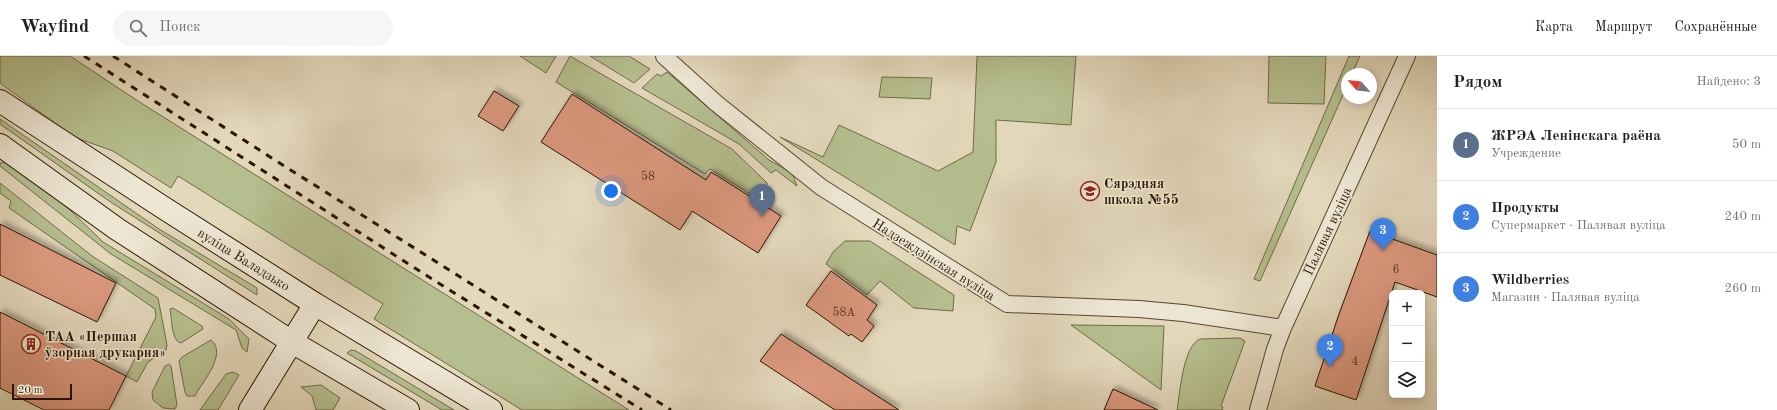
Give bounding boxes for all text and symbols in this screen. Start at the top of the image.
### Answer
search box [113,10,393,46]
icon: search [127,17,149,39]
text: Wayfind [20,18,89,37]
text: Поиск [159,20,201,35]
text: Карта [1535,20,1573,34]
text: Маршрут [1595,20,1652,34]
text: Сохранённые [1674,20,1757,34]
north arrow [1341,68,1377,104]
text: Рядом [1453,74,1502,91]
text: Найдено: 3 [1697,75,1761,88]
text: ЖРЭА Ленінскага раёна [1491,129,1661,144]
text: 1 [1462,138,1470,151]
text: 50 m [1732,138,1761,151]
text: Учреждение [1491,147,1561,160]
house number: 58 [641,170,655,183]
place label: Сярэдняя школа №55 [1104,177,1179,207]
school or university icon: Сярэдняя школа №55 [1079,180,1101,202]
your location [601,181,621,201]
pin: 1 [749,184,775,217]
street label: Палявая вуліца [1301,185,1355,278]
text: Продукты [1491,201,1559,216]
text: 2 [1462,210,1470,223]
text: 240 m [1724,210,1761,223]
street label: Надзеждзінская вуліца [870,216,997,303]
pin: 3 [1370,218,1396,251]
text: Супермаркет · Палявая вуліца [1491,219,1666,232]
street label: вуліца Валадзько [195,226,292,294]
house number: 6 [1393,264,1400,276]
text: Wildberries [1491,273,1569,288]
text: 3 [1462,282,1470,295]
text: 260 m [1724,282,1761,295]
map controls [1389,290,1425,398]
button: + [1389,290,1425,326]
text: Магазин · Палявая вуліца [1491,291,1640,304]
house number: 58А [832,306,856,319]
button: − [1389,326,1425,362]
place label: ТАА «Першая ўзорная друкарня» [45,330,166,360]
building icon: ТАА «Першая ўзорная друкарня» [20,333,42,355]
pin: 2 [1317,334,1343,367]
house number: 4 [1352,356,1359,368]
button: layers [1389,362,1425,398]
scale bar [12,382,72,401]
text: 20 m [18,385,43,396]

